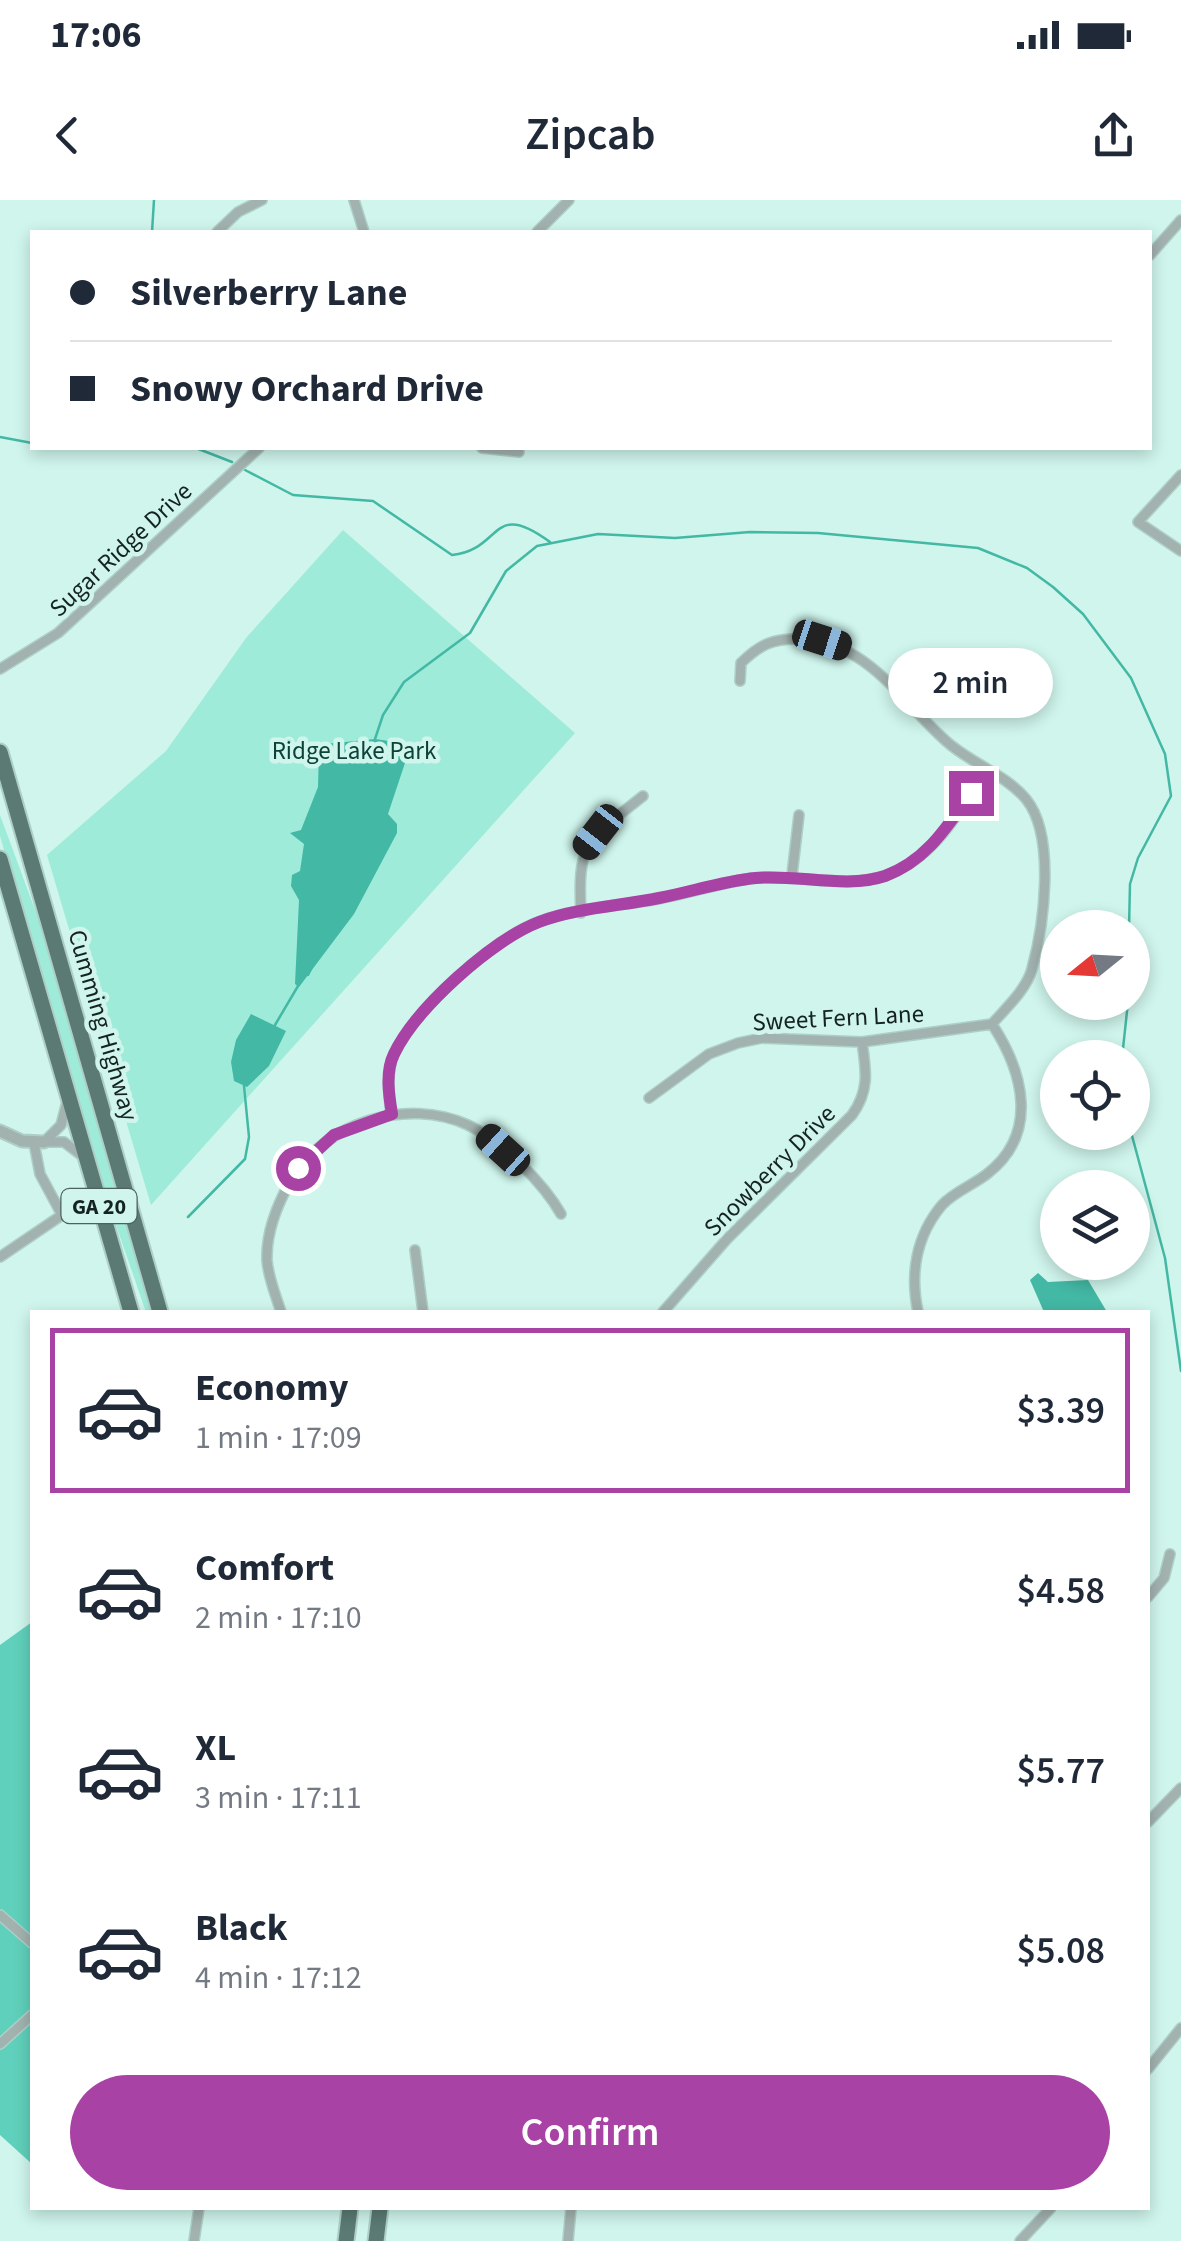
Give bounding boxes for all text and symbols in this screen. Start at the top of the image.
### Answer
text: 17:06 [50,8,142,62]
text: Zipcab [525,103,656,167]
icon: back [40,108,95,163]
icon: share [1086,108,1141,163]
text: Silverberry Lane [130,266,407,320]
text: Snowy Orchard Drive [130,362,484,416]
street label: Sugar Ridge Drive [41,474,200,625]
car [789,616,855,664]
callout: 2 min [888,648,1054,718]
text: 2 min [932,660,1009,706]
park label: Ridge Lake Park [272,733,437,769]
route end [949,771,994,816]
car [568,799,628,865]
north arrow [1040,910,1150,1020]
map controls [1040,910,1150,1280]
street label: Cumming Highway [59,926,148,1125]
street label: Sweet Fern Lane [751,996,925,1040]
button: locate [1040,1040,1150,1150]
street label: Snowberry Drive [696,1097,844,1245]
car [471,1119,535,1181]
route start [276,1146,321,1191]
button: layers [1040,1170,1150,1280]
road number: GA 20 [62,1189,136,1223]
text: Economy [195,1361,348,1415]
icon: car [75,1366,165,1456]
text: $3.39 [1017,1384,1105,1438]
text: 1 min · 17:09 [195,1415,362,1461]
text: Comfort [195,1541,334,1595]
icon: car [75,1546,165,1636]
text: $4.58 [1017,1564,1105,1618]
text: 2 min · 17:10 [195,1595,362,1641]
text: XL [195,1721,236,1775]
icon: car [75,1726,165,1816]
text: $5.77 [1017,1744,1105,1798]
text: 3 min · 17:11 [195,1775,362,1821]
text: Black [195,1901,288,1955]
icon: car [75,1906,165,1996]
text: $5.08 [1017,1924,1105,1978]
text: 4 min · 17:12 [195,1955,362,2001]
button: Confirm [70,2075,1110,2190]

